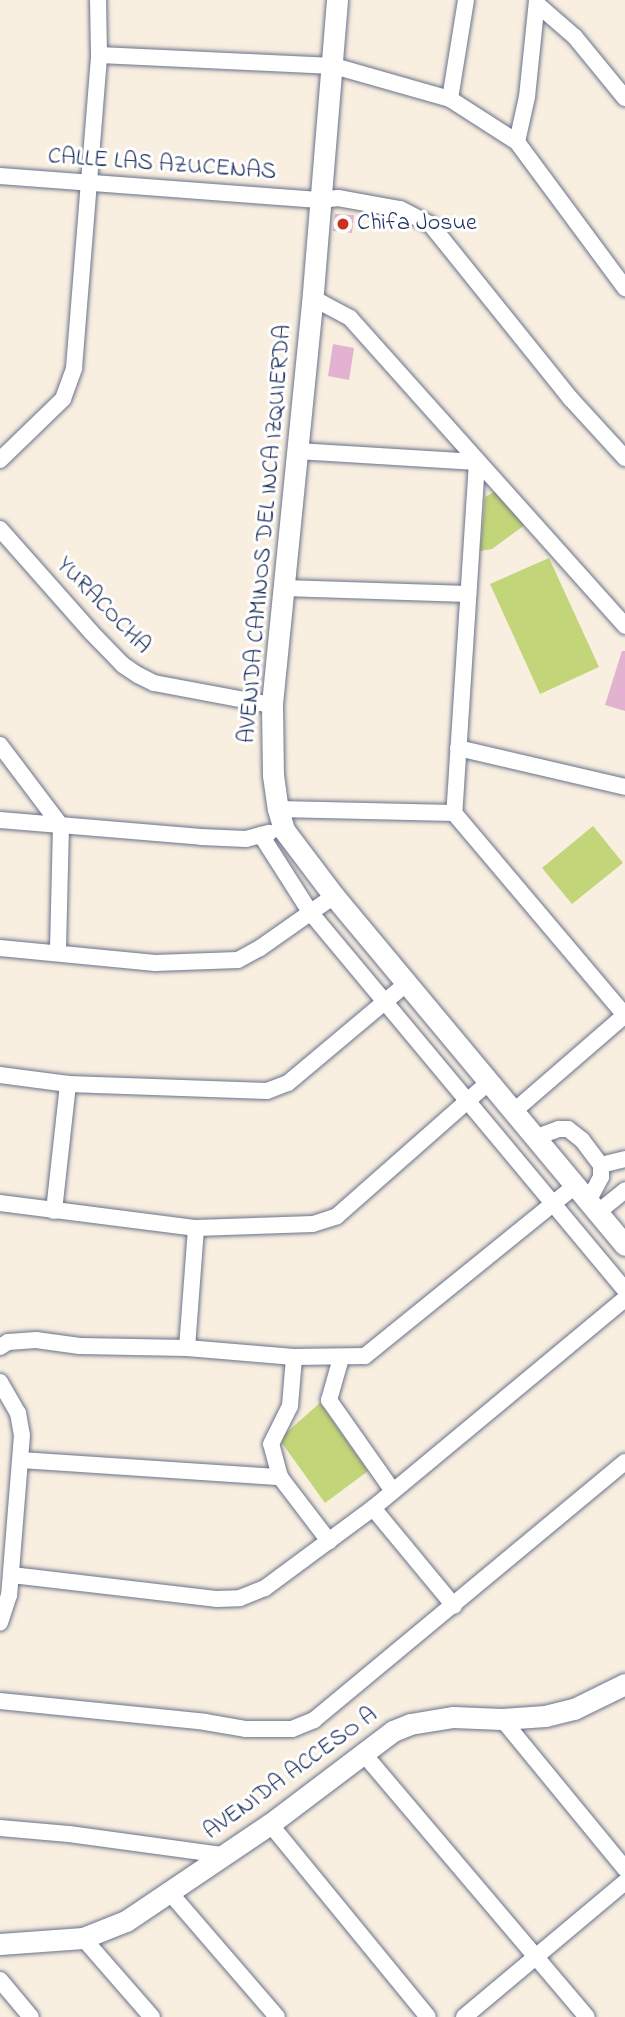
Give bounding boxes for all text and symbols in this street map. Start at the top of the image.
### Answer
street label: CALLE LAS AZUCENAS [47,143,277,187]
place label: Chifa Josue [357,210,477,238]
marker: Chifa Josue [335,216,351,232]
street label: AVENIDA CAMINOS DEL INCA IZQUIERDA [233,324,299,744]
street label: YURACOCHA [49,551,157,661]
street label: AVENIDA ACCESO A [198,1701,384,1847]

